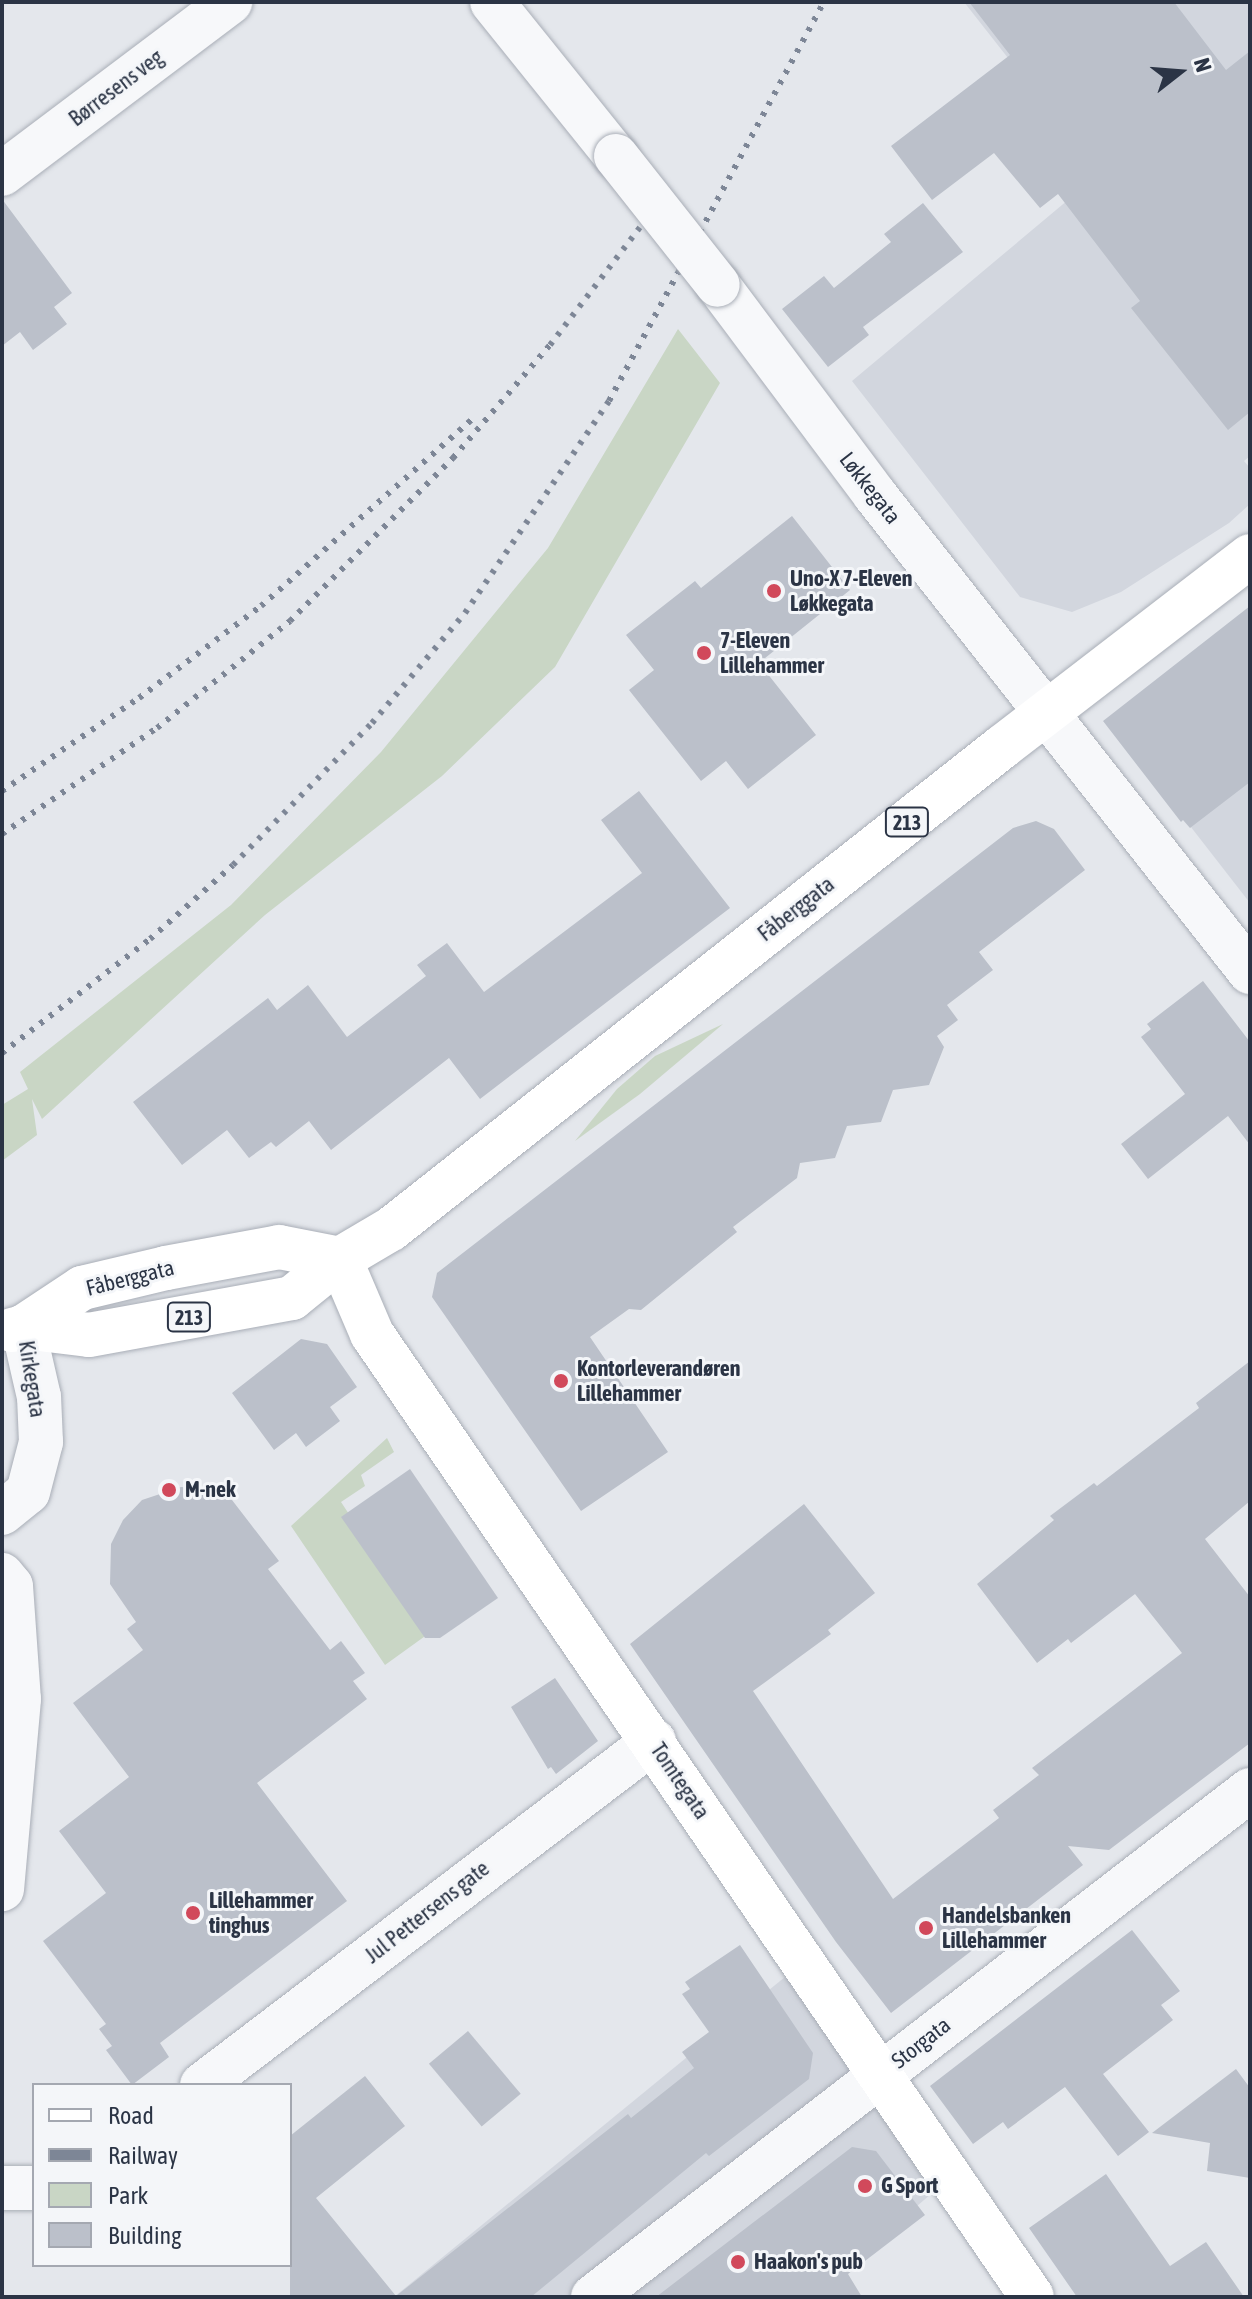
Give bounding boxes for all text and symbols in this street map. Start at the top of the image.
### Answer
north arrow [1140,32,1220,112]
street label: Børresens veg [64,44,168,132]
text: N [1189,55,1217,75]
street label: Løkkegata [834,447,906,529]
place label: Uno-X 7-Eleven Løkkegata [790,565,912,616]
marker: Uno-X 7-Eleven Løkkegata [765,582,783,600]
place label: 7-Eleven Lillehammer [720,627,824,678]
marker: 7-Eleven Lillehammer [695,644,713,662]
road number: 213 [883,806,931,838]
street label: Fåberggata [753,871,839,947]
street label: Fåberggata [83,1254,177,1302]
road number: 213 [165,1301,213,1333]
street label: Kirkegata [13,1339,51,1419]
place label: Kontorleverandøren Lillehammer [577,1355,740,1406]
marker: Kontorleverandøren Lillehammer [552,1372,570,1390]
place label: M-nek [185,1477,236,1503]
marker: M-nek [160,1481,178,1499]
street label: Tomtegata [645,1738,715,1824]
street label: Jul Pettersens gate [360,1855,494,1969]
place label: Lillehammer tinghus [209,1887,313,1938]
place label: Handelsbanken Lillehammer [942,1902,1071,1954]
marker: Lillehammer tinghus [184,1904,202,1922]
marker: Handelsbanken Lillehammer [917,1919,935,1937]
street label: Storgata [886,2012,956,2074]
legend [32,2083,292,2267]
text: Road [108,2102,154,2129]
text: Railway [108,2142,178,2169]
place label: G Sport [881,2173,938,2199]
marker: G Sport [856,2177,874,2195]
text: Park [108,2182,148,2209]
text: Building [108,2222,181,2249]
place label: Haakon's pub [754,2249,863,2275]
marker: Haakon's pub [729,2253,747,2271]

